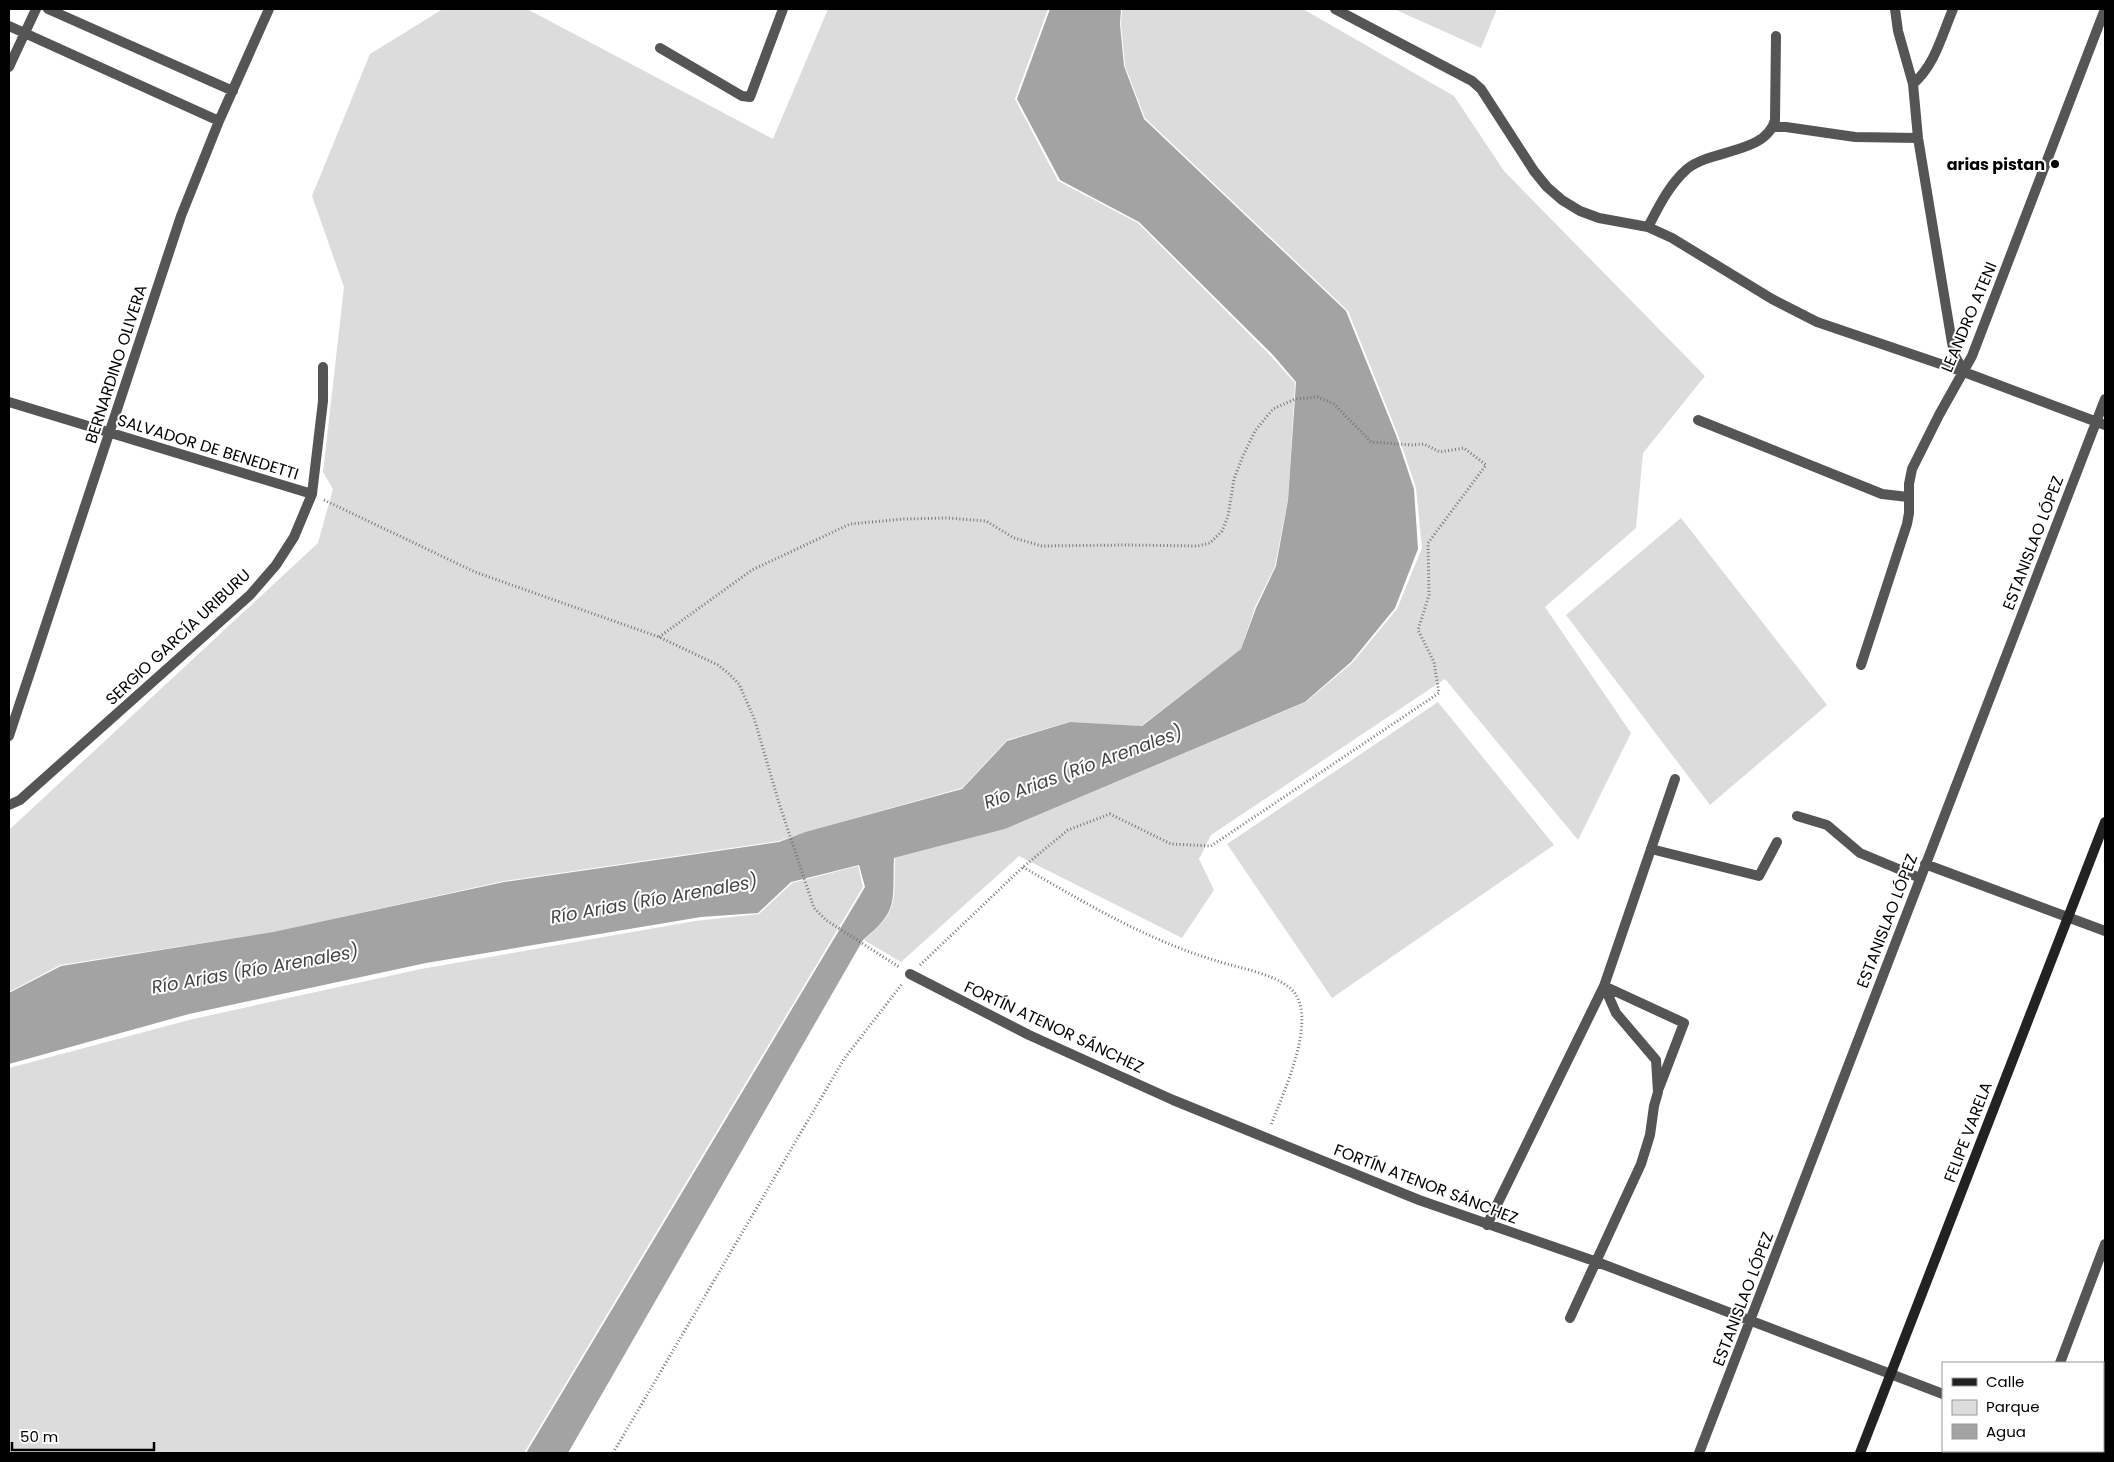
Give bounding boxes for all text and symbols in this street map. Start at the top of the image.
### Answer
place label: arias pistan [1947,153,2045,176]
marker: arias pistan [2049,158,2061,170]
street label: LEANDRO ATENI [1935,258,2003,376]
street label: BERNARDINO OLIVERA [79,281,153,446]
street label: SALVADOR DE BENEDETTI [114,408,302,486]
street label: ESTANISLAO LÓPEZ [1997,473,2069,613]
street label: SERGIO GARCÍA URIBURU [101,564,255,710]
water label: Río Arias (Río Arenales) [980,719,1186,815]
street label: ESTANISLAO LÓPEZ [1851,851,1923,991]
water label: Río Arias (Río Arenales) [549,868,759,930]
water label: Río Arias (Río Arenales) [150,938,360,1000]
street label: FORTÍN ATENOR SÁNCHEZ [960,975,1148,1079]
street label: FELIPE VARELA [1938,1078,1998,1186]
street label: FORTÍN ATENOR SÁNCHEZ [1331,1138,1521,1230]
street label: ESTANISLAO LÓPEZ [1707,1229,1779,1369]
legend [1942,1362,2104,1452]
text: Calle [1986,1371,2024,1392]
text: Parque [1986,1396,2039,1417]
scale bar [12,1420,155,1452]
text: Agua [1986,1421,2026,1442]
text: 50 m [20,1426,58,1447]

